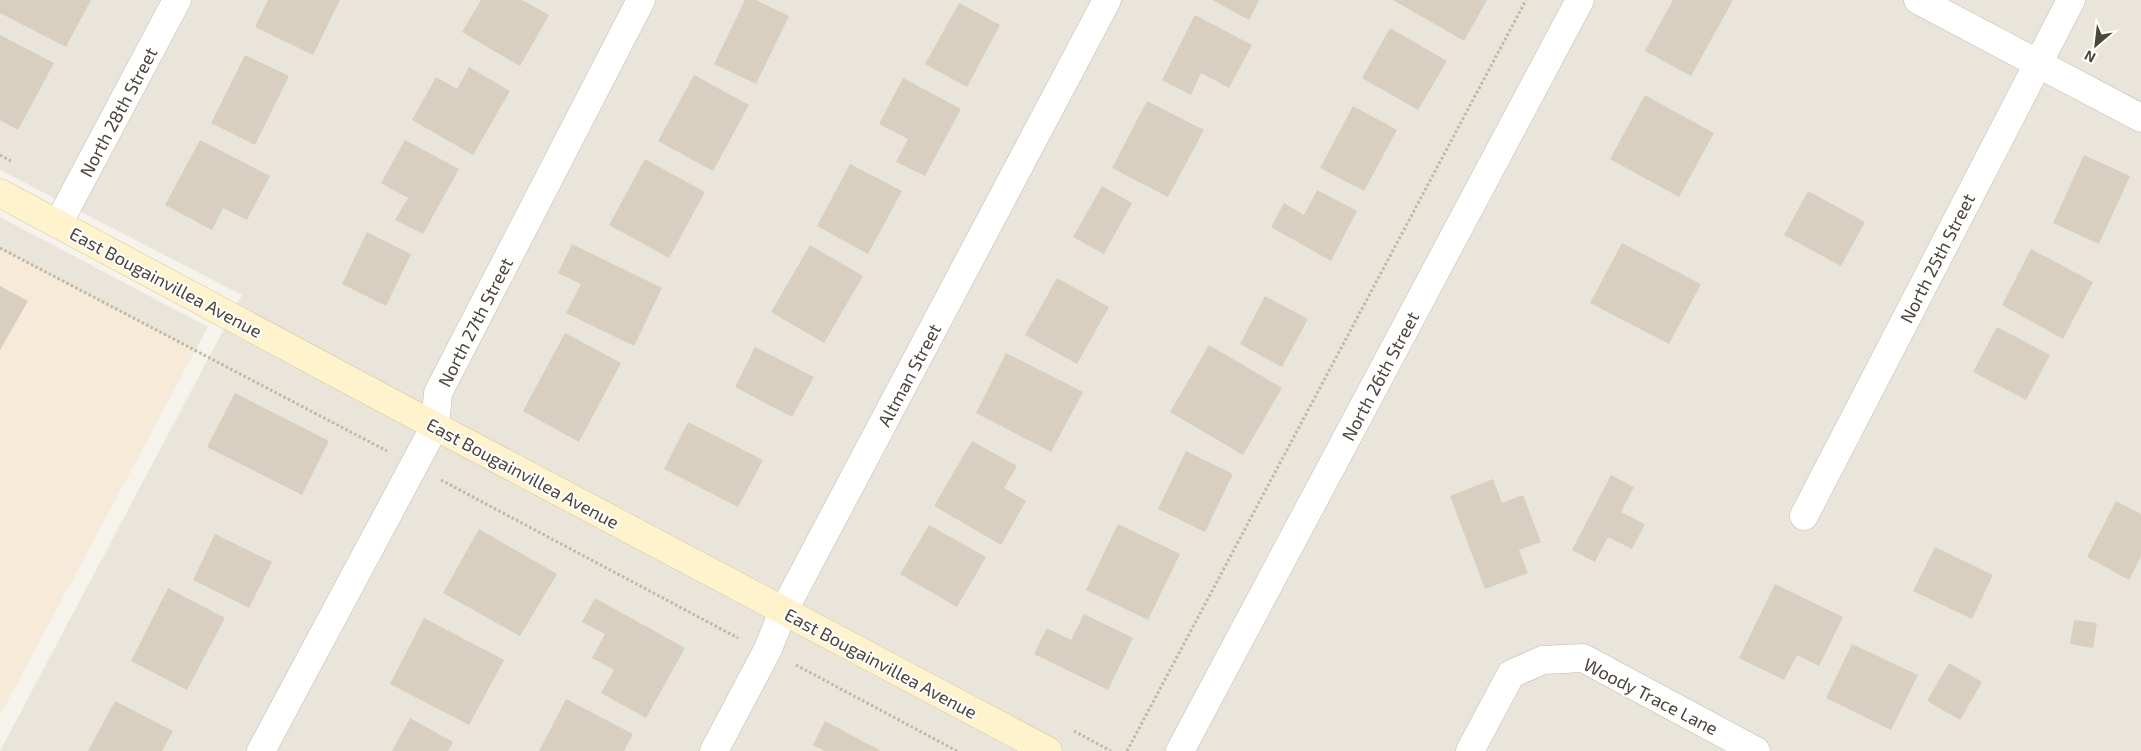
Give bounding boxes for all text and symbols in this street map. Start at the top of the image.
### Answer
north arrow [2071,20,2121,70]
street label: North 28th Street [75,43,162,181]
text: N [2081,47,2098,67]
street label: North 25th Street [1895,189,1979,327]
street label: East Bougainvillea Avenue [66,222,266,342]
street label: North 27th Street [433,254,517,390]
street label: North 26th Street [1337,307,1423,444]
street label: Altman Street [873,320,945,430]
street label: East Bougainvillea Avenue [423,413,623,533]
street label: East Bougainvillea Avenue [781,603,981,723]
street label: Woody Trace Lane [1580,653,1722,739]

